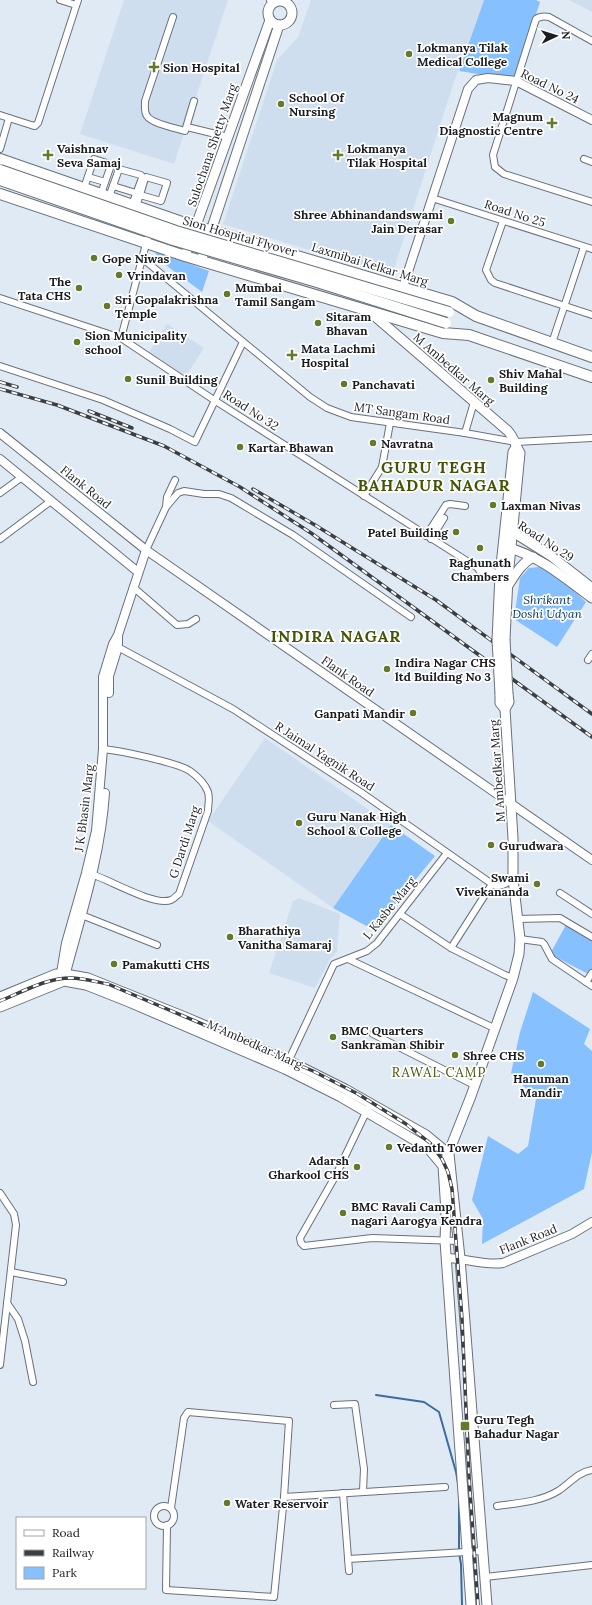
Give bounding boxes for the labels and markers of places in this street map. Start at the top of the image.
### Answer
place label: Lokmanya Tilak Medical College [417,40,508,69]
marker: Lokmanya Tilak Medical College [404,49,414,59]
place label: Sion Hospital [163,60,240,75]
marker: Sion Hospital [148,61,160,73]
place label: School Of Nursing [289,90,346,119]
marker: School Of Nursing [276,99,286,109]
place label: Magnum Diagnostic Centre [439,109,544,138]
marker: Magnum Diagnostic Centre [546,117,558,129]
place label: Vaishnav Seva Samaj [57,141,121,170]
place label: Lokmanya Tilak Hospital [347,141,427,170]
marker: Vaishnav Seva Samaj [42,149,54,161]
marker: Lokmanya Tilak Hospital [332,149,344,161]
place label: Shree Abhinandandswami Jain Derasar [294,207,443,236]
marker: Shree Abhinandandswami Jain Derasar [446,216,456,226]
place label: Gope Niwas [102,251,170,266]
marker: Gope Niwas [89,253,99,263]
place label: Vrindavan [127,268,186,283]
marker: Vrindavan [114,270,124,280]
place label: The Tata CHS [18,274,72,303]
place label: Mumbai Tamil Sangam [235,280,316,309]
marker: The Tata CHS [74,283,84,293]
marker: Mumbai Tamil Sangam [222,289,232,299]
place label: Sri Gopalakrishna Temple [115,292,219,321]
marker: Sri Gopalakrishna Temple [102,301,112,311]
place label: Sitaram Bhavan [326,309,371,338]
marker: Sitaram Bhavan [313,318,323,328]
place label: Sion Municipality school [85,328,187,357]
marker: Sion Municipality school [72,337,82,347]
place label: Mata Lachmi Hospital [301,341,375,370]
marker: Mata Lachmi Hospital [286,349,298,361]
place label: Shiv Mahal Building [499,366,563,395]
place label: Sunil Building [136,372,219,387]
marker: Sunil Building [123,374,133,384]
marker: Shiv Mahal Building [486,375,496,385]
place label: Panchavati [352,377,415,392]
marker: Panchavati [339,379,349,389]
place label: Navratna [381,436,434,451]
marker: Navratna [368,438,378,448]
place label: Kartar Bhawan [248,440,334,455]
marker: Kartar Bhawan [235,442,245,452]
place label: Laxman Nivas [501,498,581,513]
marker: Laxman Nivas [488,500,498,510]
place label: Patel Building [368,525,449,540]
marker: Patel Building [451,527,461,537]
marker: Raghunath Chambers [475,543,485,553]
place label: Raghunath Chambers [449,555,512,584]
place label: Indira Nagar CHS ltd Building No 3 [395,655,496,684]
marker: Indira Nagar CHS ltd Building No 3 [382,664,392,674]
place label: Ganpati Mandir [314,706,405,721]
marker: Ganpati Mandir [408,708,418,718]
place label: Guru Nanak High School & College [307,809,407,838]
marker: Guru Nanak High School & College [294,818,304,828]
place label: Gurudwara [499,838,564,853]
marker: Gurudwara [486,840,496,850]
place label: Swami Vivekananda [456,870,530,899]
marker: Swami Vivekananda [532,879,542,889]
place label: Bharathiya Vanitha Samaraj [238,923,332,952]
marker: Bharathiya Vanitha Samaraj [225,932,235,942]
place label: Pamakutti CHS [122,957,210,972]
marker: Pamakutti CHS [109,959,119,969]
place label: BMC Quarters Sankraman Shibir [341,1023,445,1052]
marker: BMC Quarters Sankraman Shibir [328,1032,338,1042]
place label: Shree CHS [463,1048,524,1063]
marker: Shree CHS [450,1050,460,1060]
marker: Hanuman Mandir [536,1059,546,1069]
place label: Hanuman Mandir [513,1071,569,1100]
place label: Vedanth Tower [397,1140,484,1155]
marker: Vedanth Tower [384,1142,394,1152]
place label: Adarsh Gharkool CHS [268,1153,350,1182]
marker: Adarsh Gharkool CHS [352,1162,362,1172]
place label: BMC Ravali Camp nagari Aarogya Kendra [351,1199,483,1228]
marker: BMC Ravali Camp nagari Aarogya Kendra [338,1208,348,1218]
place label: Guru Tegh Bahadur Nagar [474,1412,560,1441]
marker: Guru Tegh Bahadur Nagar [459,1420,471,1432]
place label: Water Reservoir [235,1496,329,1511]
marker: Water Reservoir [222,1498,232,1508]

